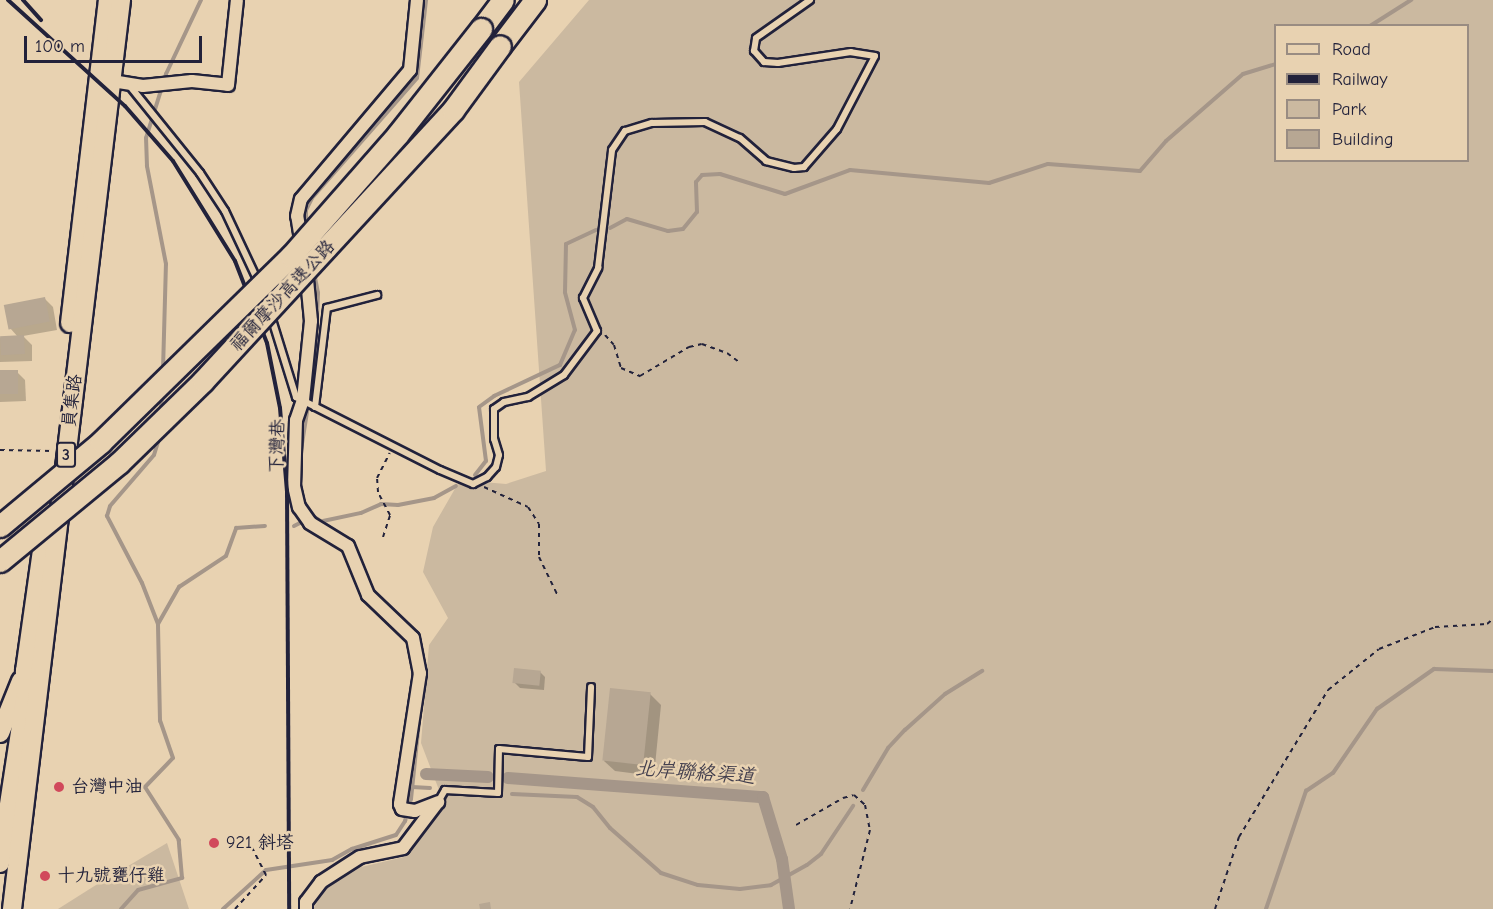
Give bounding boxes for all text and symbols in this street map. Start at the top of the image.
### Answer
scale bar [27,24,206,62]
legend [1274,24,1469,162]
text: 100 m [35,36,85,57]
text: Road [1332,39,1371,60]
text: Railway [1332,69,1388,90]
text: Park [1332,99,1366,120]
text: Building [1332,129,1394,150]
street label: 福爾摩沙高速公路 [226,236,340,356]
street label: 員集路 [59,373,87,429]
street label: 下灣巷 [266,419,290,473]
road number: 3 [56,442,76,468]
water label: 北岸聯絡渠道 [634,756,756,788]
place label: 台灣中油 [71,776,143,798]
marker: 台灣中油 [52,780,66,794]
place label: 921 斜塔 [226,832,294,854]
marker: 921 斜塔 [207,836,221,850]
place label: 十九號甕仔雞 [57,865,165,887]
marker: 十九號甕仔雞 [38,869,52,883]

